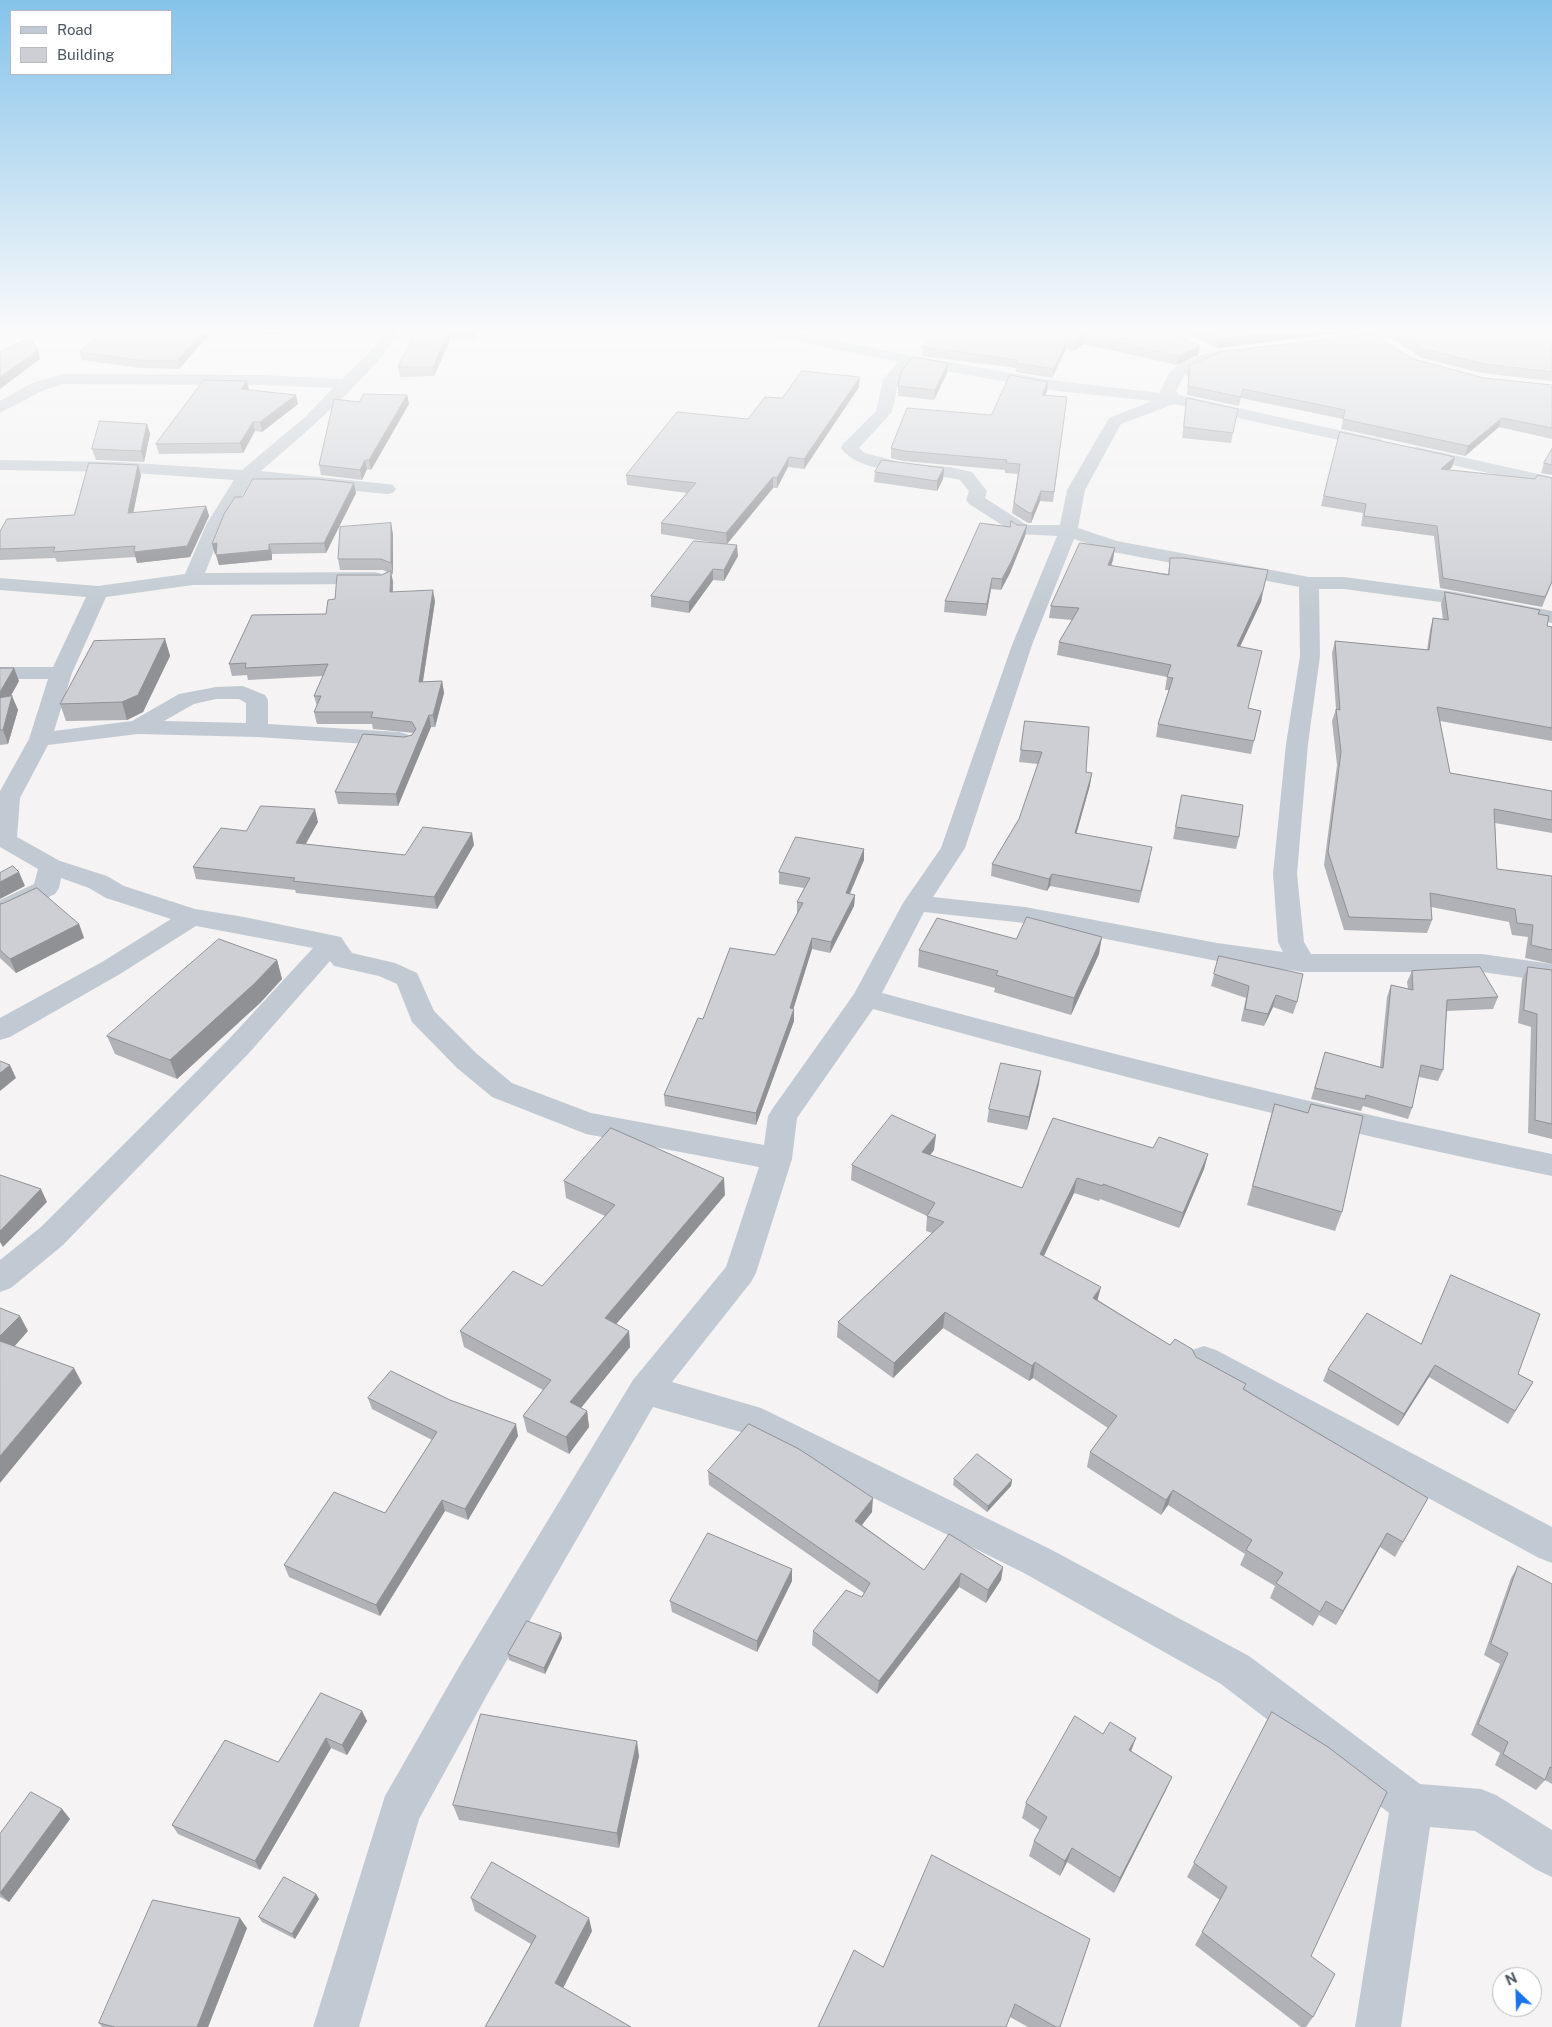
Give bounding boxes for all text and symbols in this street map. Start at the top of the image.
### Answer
legend [10,10,172,75]
text: Road [57,21,93,38]
text: Building [57,46,115,63]
north arrow [1492,1967,1542,2017]
text: N [1503,1970,1520,1989]

